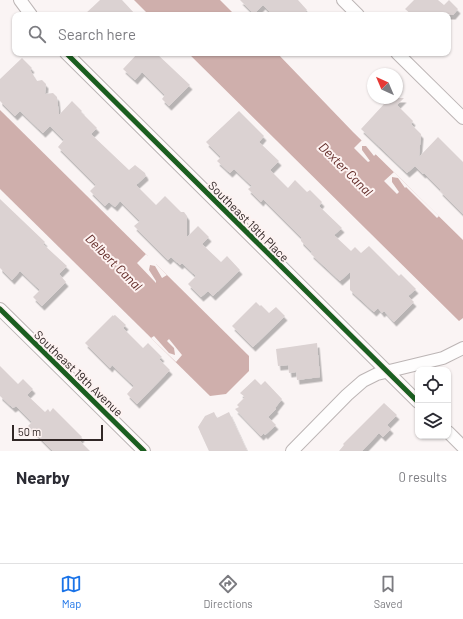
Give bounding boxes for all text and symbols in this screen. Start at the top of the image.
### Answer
search box [12,12,451,56]
icon: search [26,23,48,45]
text: Search here [58,25,136,43]
north arrow [367,68,403,104]
water label: Dexter Canal [316,139,376,199]
street label: Southeast 19th Place [206,178,292,264]
water label: Delbert Canal [82,230,146,294]
street label: Southeast 19th Avenue [32,327,126,419]
map controls [415,367,451,439]
button: locate [415,367,451,403]
button: layers [415,403,451,439]
scale bar [12,423,103,442]
text: 50 m [18,425,41,438]
text: Nearby [16,467,70,487]
text: 0 results [398,469,447,485]
tab: Map [60,573,82,610]
tab: Directions [203,573,253,610]
tab: Saved [374,573,403,610]

